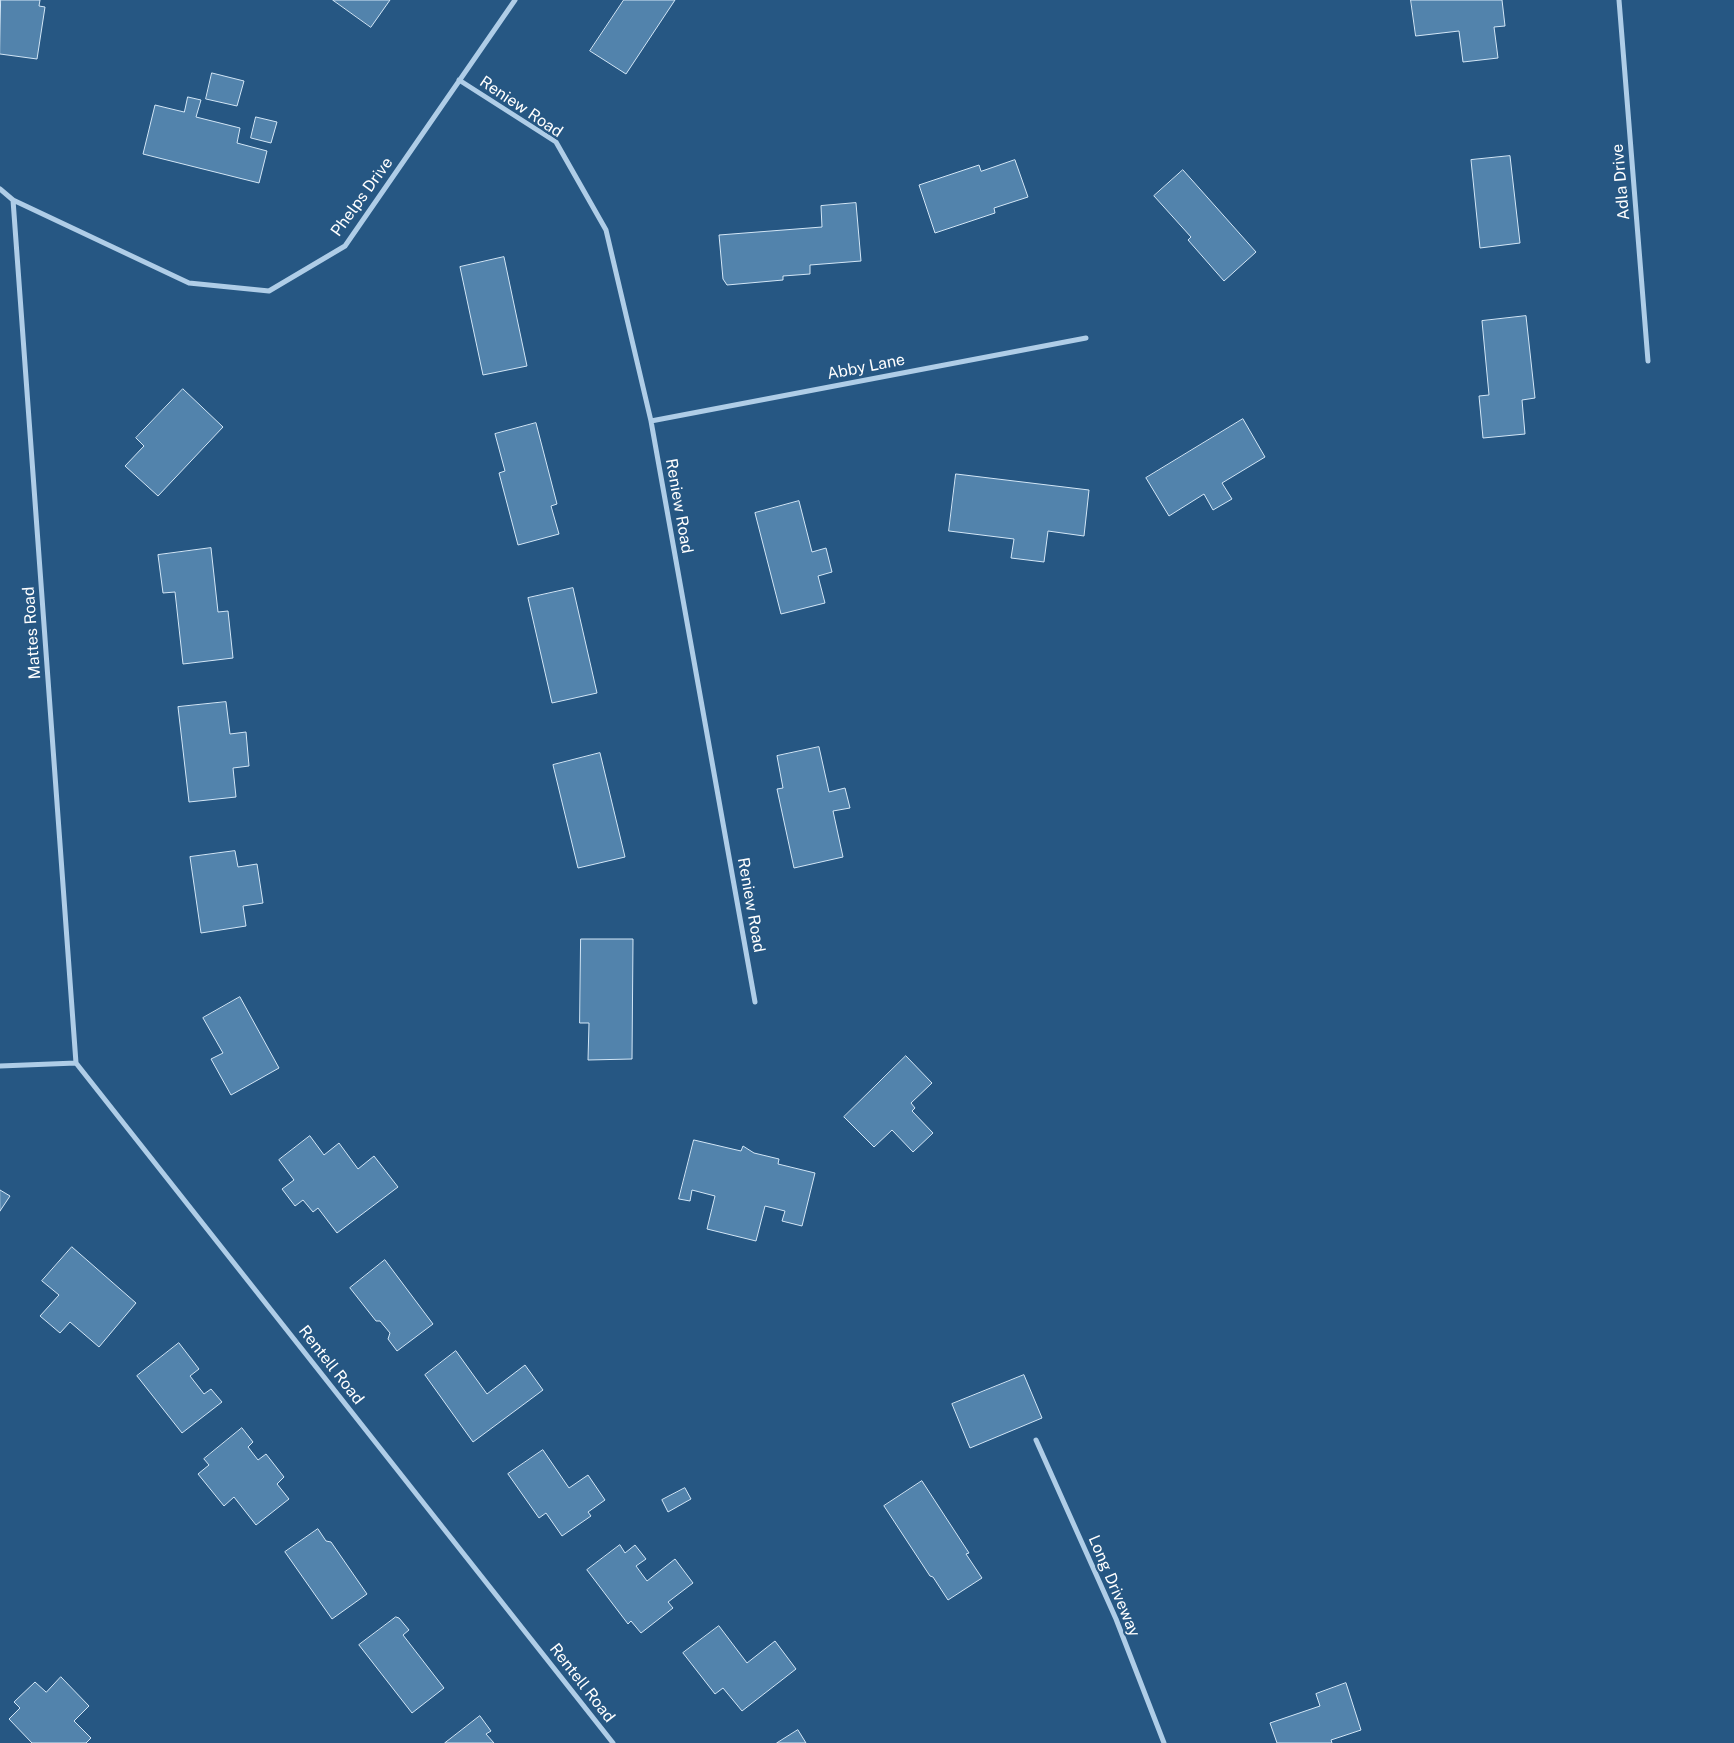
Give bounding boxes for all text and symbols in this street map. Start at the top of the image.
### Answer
street label: Reniew Road [476,72,566,142]
street label: Adla Drive [1608,143,1634,221]
street label: Phelps Drive [327,154,397,240]
street label: Abby Lane [825,350,907,384]
street label: Reniew Road [661,457,697,555]
street label: Mattes Road [19,586,45,680]
street label: Reniew Road [733,856,769,954]
street label: Rentell Road [294,1322,368,1408]
street label: Long Driveway [1084,1532,1144,1640]
street label: Rentell Road [545,1640,619,1726]

